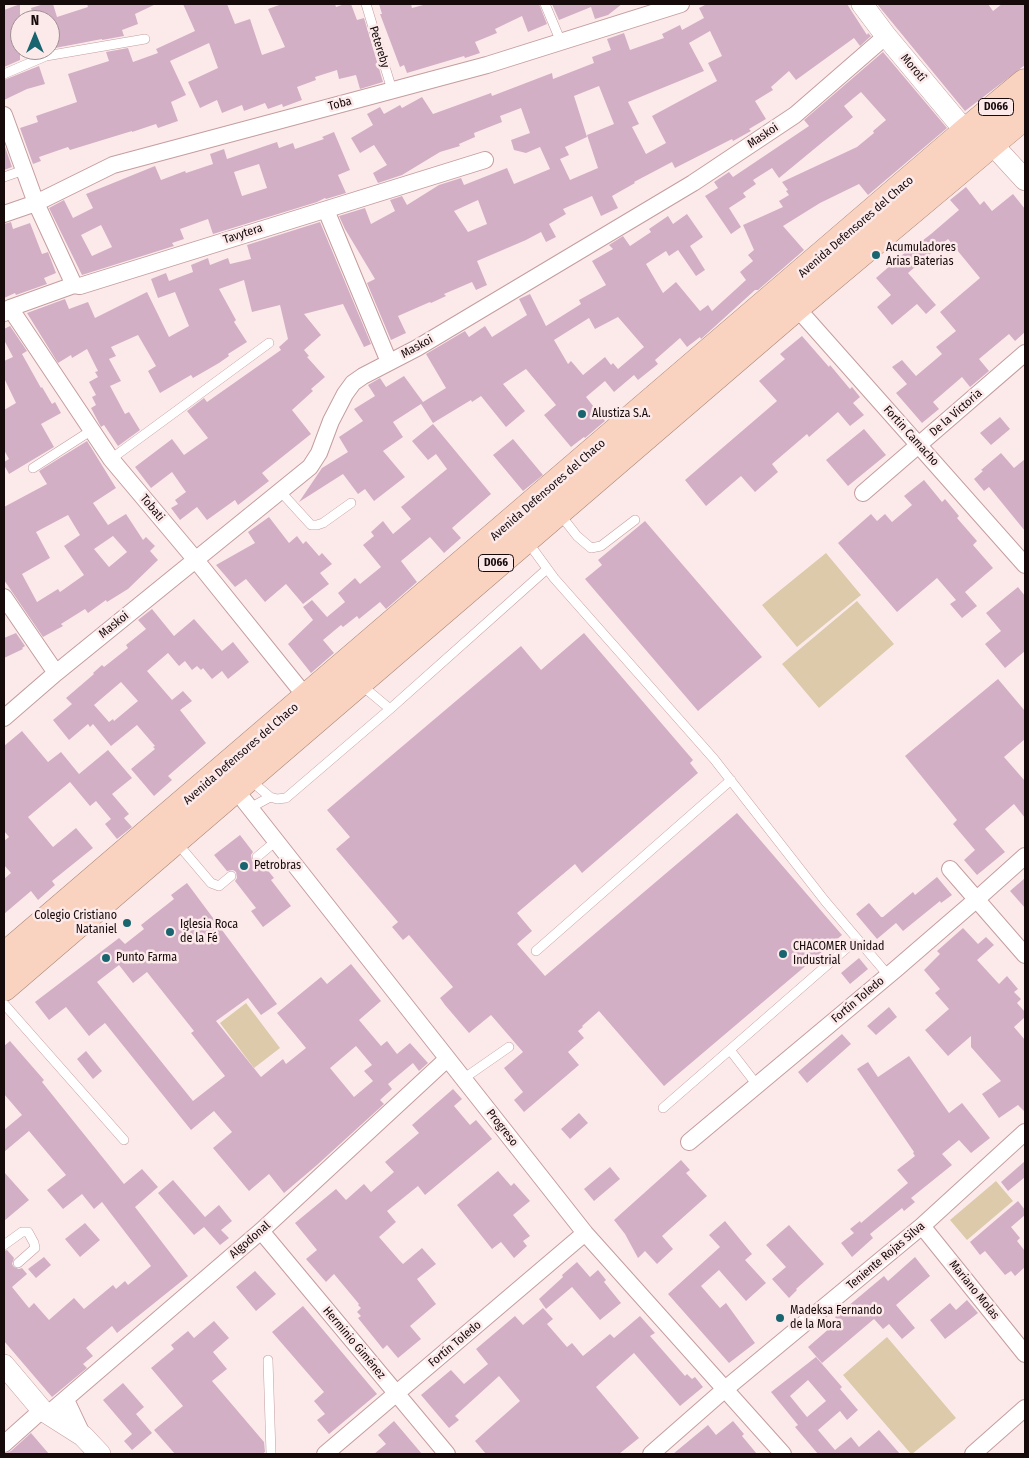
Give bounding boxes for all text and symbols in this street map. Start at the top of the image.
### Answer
north arrow [10,10,60,60]
text: N [31,12,39,29]
street label: Petereby [366,24,392,70]
street label: Morotî [897,51,929,85]
street label: Toba [327,94,353,114]
road number: D066 [978,98,1014,115]
street label: Maskoi [745,120,781,152]
street label: Avenida Defensores del Chaco [796,173,916,281]
street label: Tavytera [221,221,265,247]
place label: Acumuladores Arias Baterias [886,241,956,269]
marker: Acumuladores Arias Baterias [870,249,882,261]
street label: Maskoi [399,332,435,362]
street label: De la Victoria [927,386,985,440]
street label: Fortin Camacho [880,403,942,469]
place label: Alustiza S.A. [592,407,651,421]
marker: Alustiza S.A. [576,408,588,420]
street label: Avenida Defensores del Chaco [488,436,608,544]
street label: Tobati [137,492,167,524]
road number: D066 [478,554,514,572]
street label: Maskoi [96,609,132,641]
street label: Avenida Defensores del Chaco [181,700,301,808]
place label: Petrobras [254,859,301,873]
marker: Petrobras [238,860,250,872]
place label: Colegio Cristiano Nataniel [34,909,117,937]
marker: Colegio Cristiano Nataniel [121,917,133,929]
place label: Iglesia Roca de la Fé [180,918,238,946]
marker: Iglesia Roca de la Fé [164,926,176,938]
place label: CHACOMER Unidad Industrial [793,940,885,968]
marker: CHACOMER Unidad Industrial [777,948,789,960]
place label: Punto Farma [116,951,177,965]
marker: Punto Farma [100,952,112,964]
street label: Fortín Toledo [829,974,887,1026]
street label: Progreso [483,1107,521,1149]
street label: Algodonal [227,1218,273,1262]
street label: Teniente Rojas Silva [844,1219,928,1293]
street label: Mariano Molas [946,1258,1002,1322]
street label: Herminio Giménez [320,1304,388,1382]
place label: Madeksa Fernando de la Mora [790,1304,882,1332]
marker: Madeksa Fernando de la Mora [774,1312,786,1324]
street label: Fortín Toledo [426,1318,484,1370]

